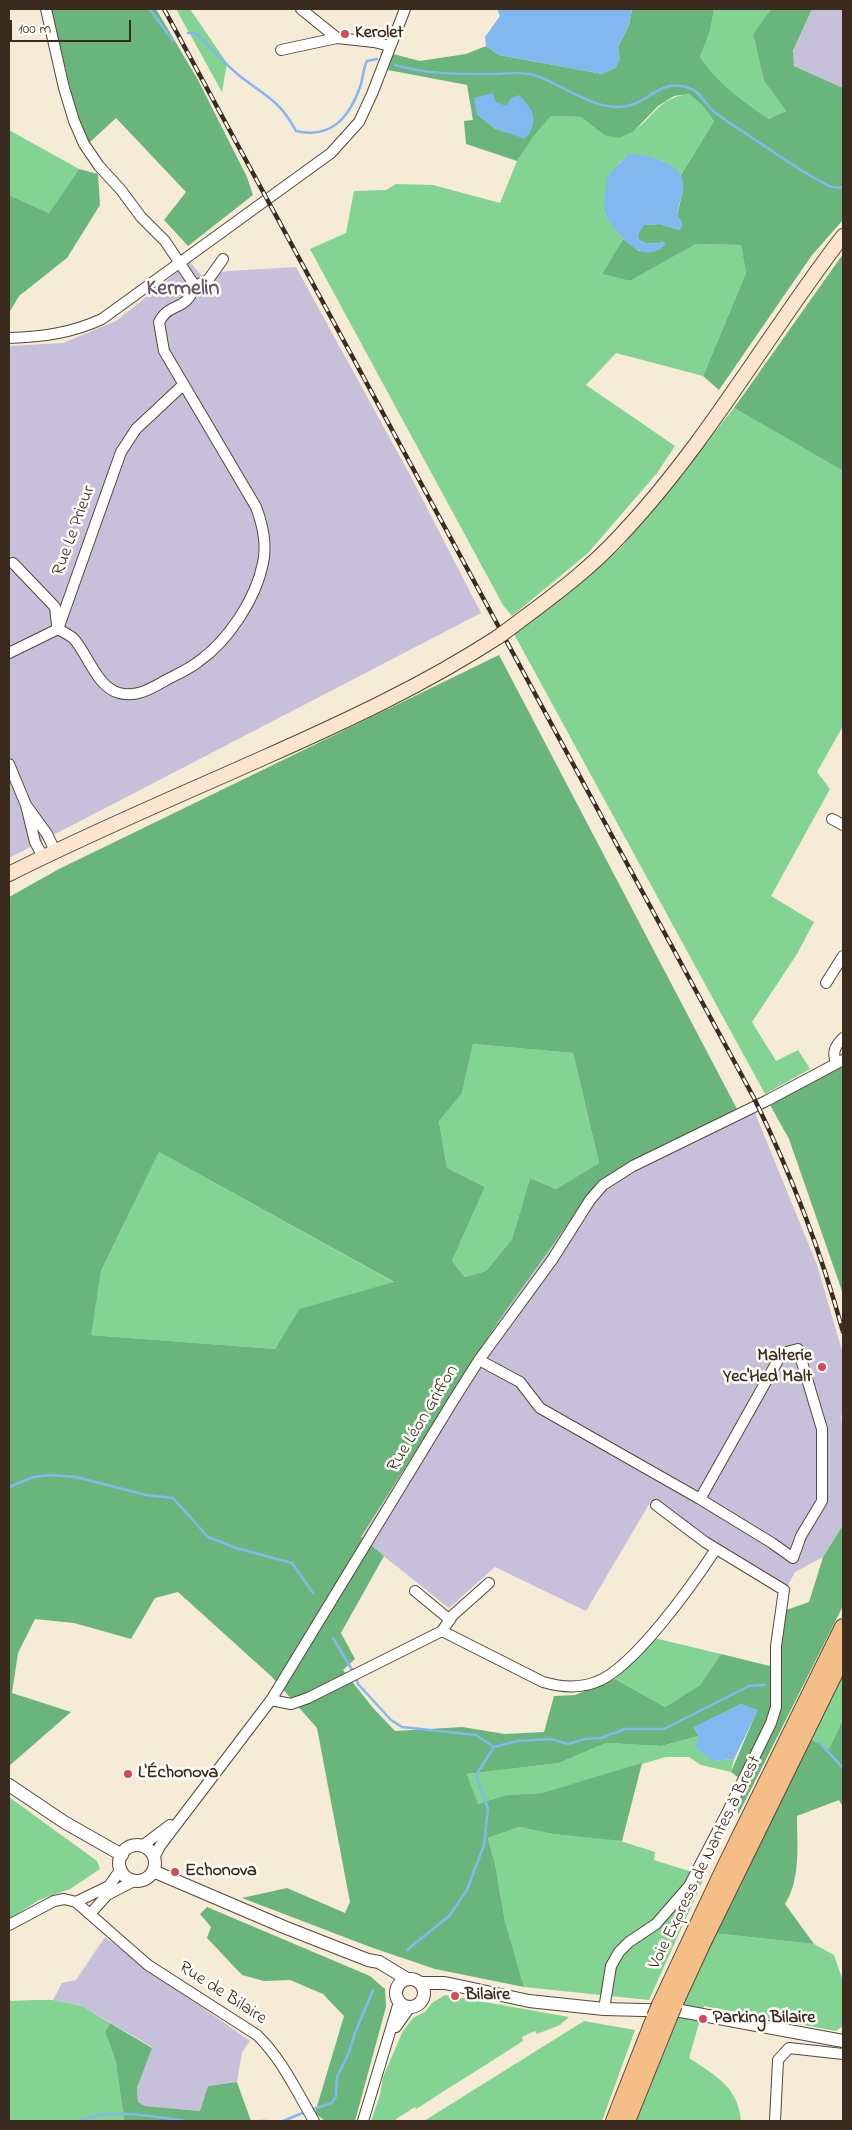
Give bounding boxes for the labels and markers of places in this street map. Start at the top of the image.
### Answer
place label: Kerolet [355,23,403,45]
marker: Kerolet [339,28,351,40]
place label: Malterie Yec'Hed Malt [723,1346,812,1388]
marker: Malterie Yec'Hed Malt [816,1361,828,1373]
place label: L'Échonova [138,1763,218,1785]
marker: L'Échonova [122,1768,134,1780]
place label: Echonova [185,1861,257,1883]
marker: Echonova [169,1866,181,1878]
place label: Bilaire [465,1985,510,2007]
marker: Bilaire [449,1990,461,2002]
place label: Parking Bilaire [713,2008,815,2030]
marker: Parking Bilaire [697,2013,709,2025]

